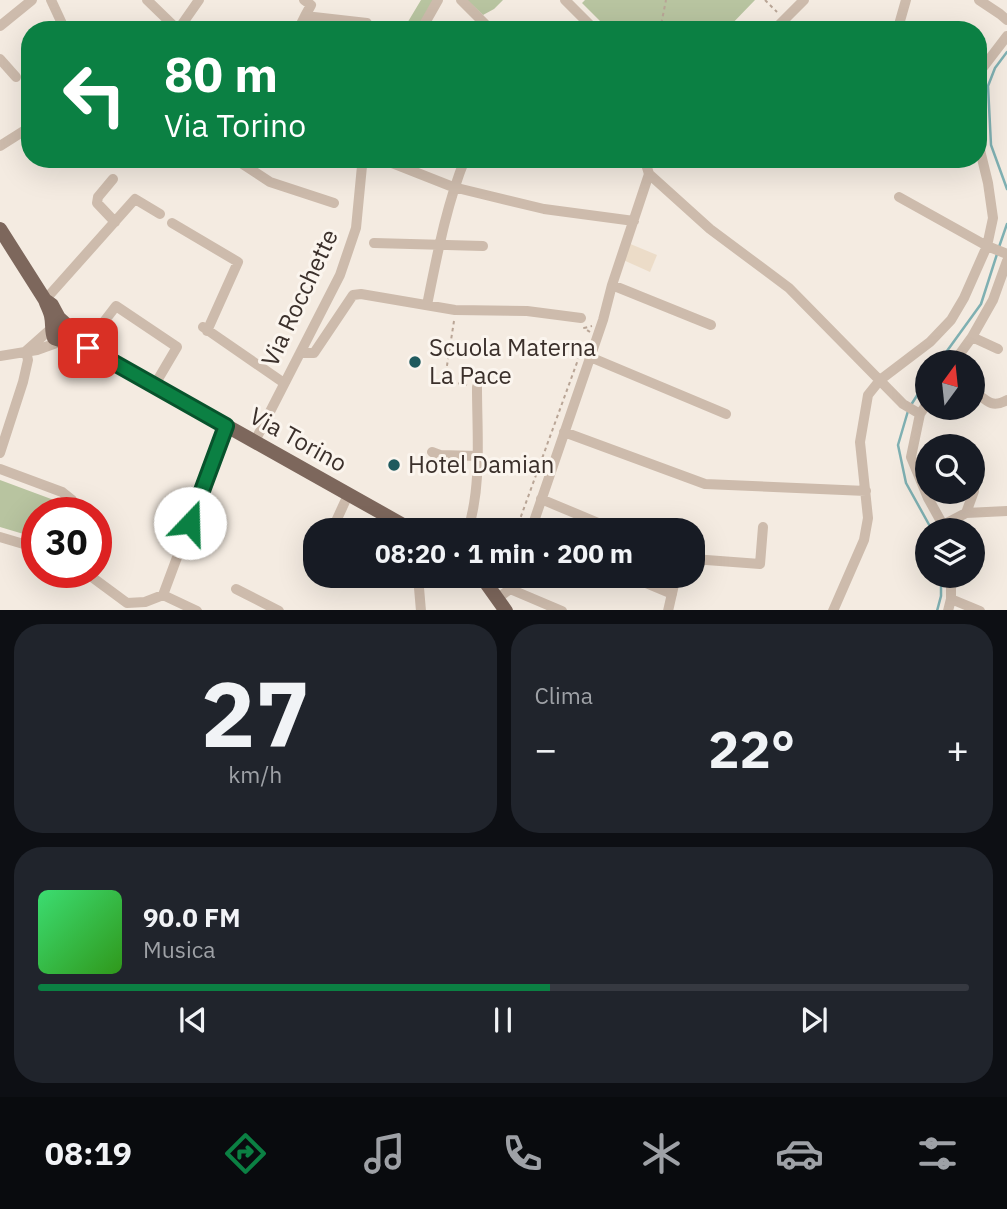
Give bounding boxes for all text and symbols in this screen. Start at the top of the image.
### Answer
text: 80 m [164,42,278,105]
icon: left [49,49,140,140]
text: Via Torino [164,104,306,146]
street label: Via Rocchette [253,224,345,371]
pin [58,318,118,378]
icon: arrive [69,329,107,367]
place label: Scuola Materna La Pace [429,331,596,391]
north arrow [915,350,985,420]
map controls [915,350,985,588]
marker: Scuola Materna La Pace [407,354,423,370]
street label: Via Torino [244,399,353,479]
button: search [915,434,985,504]
place label: Hotel Damian [408,448,554,480]
marker: Hotel Damian [386,457,402,473]
position arrow [153,486,227,560]
speed limit sign: 30 [21,497,112,588]
button: layers [915,518,985,588]
text: 08:20 · 1 min · 200 m [375,536,633,570]
text: 27 [201,654,310,772]
text: Clima [535,680,593,710]
text: 22° [708,715,795,782]
text: − [535,724,557,773]
text: + [946,724,969,773]
text: km/h [228,759,282,789]
text: 90.0 FM [143,900,241,934]
text: Musica [143,934,216,964]
icon: previous [174,1001,212,1039]
icon: pause [484,1001,522,1039]
icon: next [795,1001,833,1039]
icon: directions [221,1129,270,1178]
icon: music [360,1129,409,1178]
icon: phone [498,1129,547,1178]
icon: climate [637,1129,686,1178]
icon: car [775,1129,824,1178]
icon: filters [913,1129,962,1178]
text: 08:19 [45,1132,132,1174]

